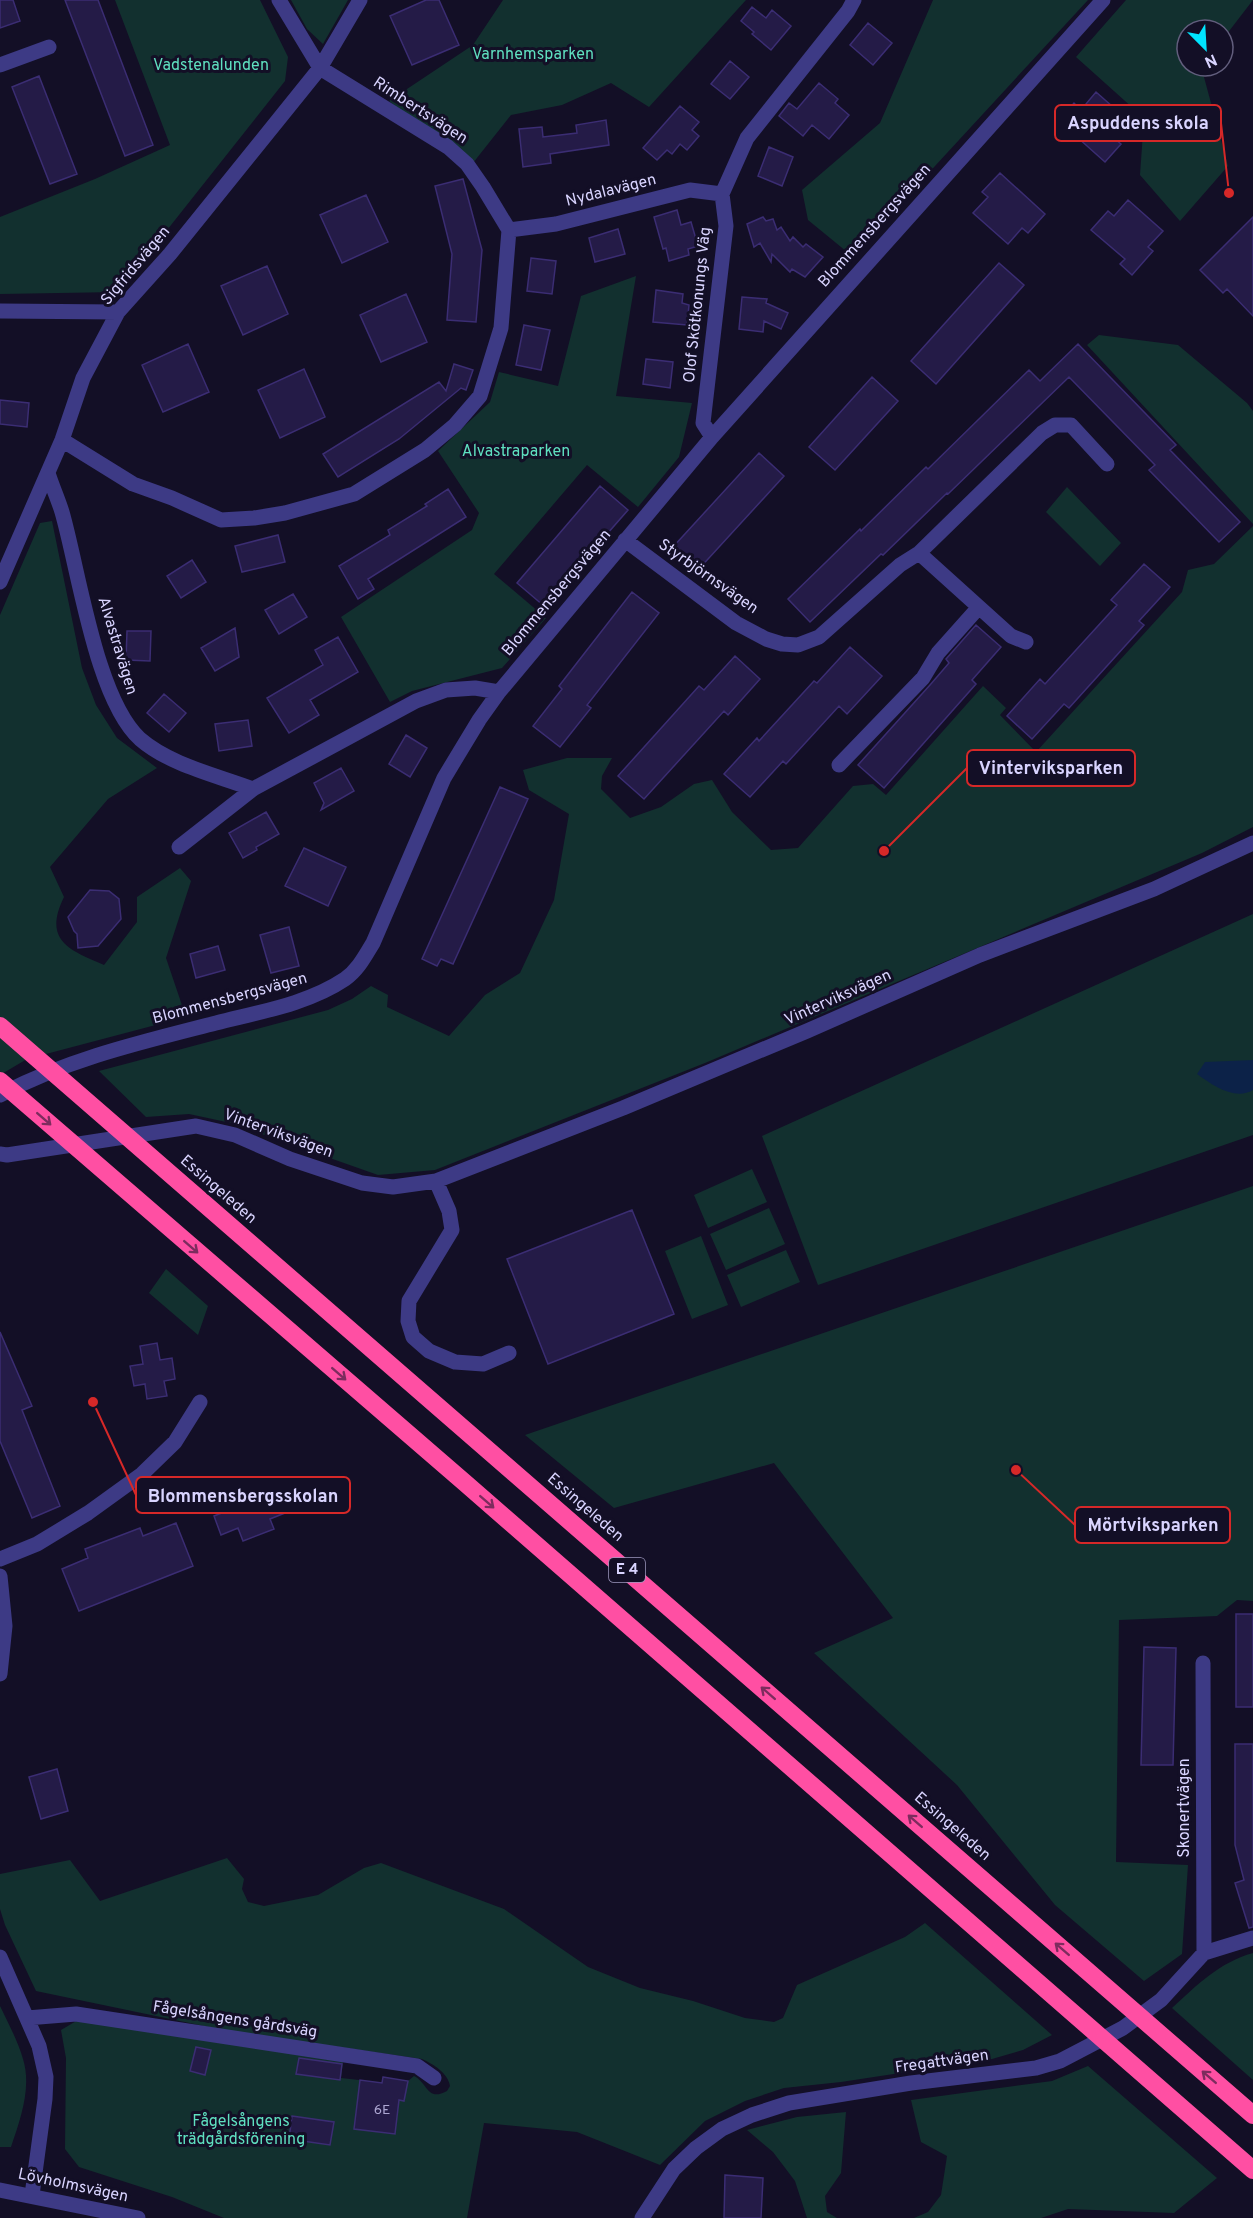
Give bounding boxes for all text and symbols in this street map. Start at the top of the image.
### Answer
north arrow [1175,18,1235,78]
park label: Varnhemsparken [472,45,594,65]
text: N [1201,48,1220,71]
park label: Vadstenalunden [153,56,269,76]
street label: Rimbertsvägen [369,73,471,149]
callout: Aspuddens skola [1055,105,1221,141]
text: Aspuddens skola [1067,113,1209,136]
street label: Blommensbergsvägen [814,160,936,292]
street label: Nydalavägen [564,170,658,212]
street label: Sigfridsvägen [97,222,175,310]
street label: Olof Skötkonungs Väg [680,226,716,384]
park label: Alvastraparken [462,442,570,462]
street label: Blommensbergsvägen [498,526,616,660]
street label: Styrbjörnsvägen [654,535,762,619]
street label: Alvastravägen [93,595,141,697]
callout: Vinterviksparken [967,750,1135,786]
text: Vinterviksparken [979,758,1123,781]
street label: Vinterviksvägen [781,965,895,1031]
street label: Blommensbergsvägen [150,969,310,1029]
street label: Vinterviksvägen [221,1105,335,1163]
one-way arrow [36,1112,51,1126]
street label: Essingeleden [176,1151,260,1229]
one-way arrow [183,1240,198,1254]
one-way arrow [331,1367,346,1381]
street label: Essingeleden [543,1469,627,1547]
callout: Blommensbergsskolan [136,1477,350,1513]
text: Blommensbergsskolan [148,1486,338,1509]
one-way arrow [479,1495,494,1509]
callout: Mörtviksparken [1075,1507,1230,1543]
text: Mörtviksparken [1087,1515,1219,1538]
road number: E 4 [609,1558,645,1582]
one-way arrow [761,1686,776,1700]
street label: Skonertvägen [1175,1758,1195,1858]
street label: Essingeleden [910,1788,994,1866]
one-way arrow [908,1814,923,1828]
one-way arrow [1055,1942,1070,1956]
street label: Fågelsångens gårdsväg [151,1997,319,2043]
street label: Fregattvägen [894,2046,990,2078]
one-way arrow [1202,2070,1217,2084]
house number: 6E [374,2102,390,2119]
park label: Fågelsångens trädgårdsförening [177,2112,305,2150]
street label: Lövholmsvägen [16,2165,130,2207]

